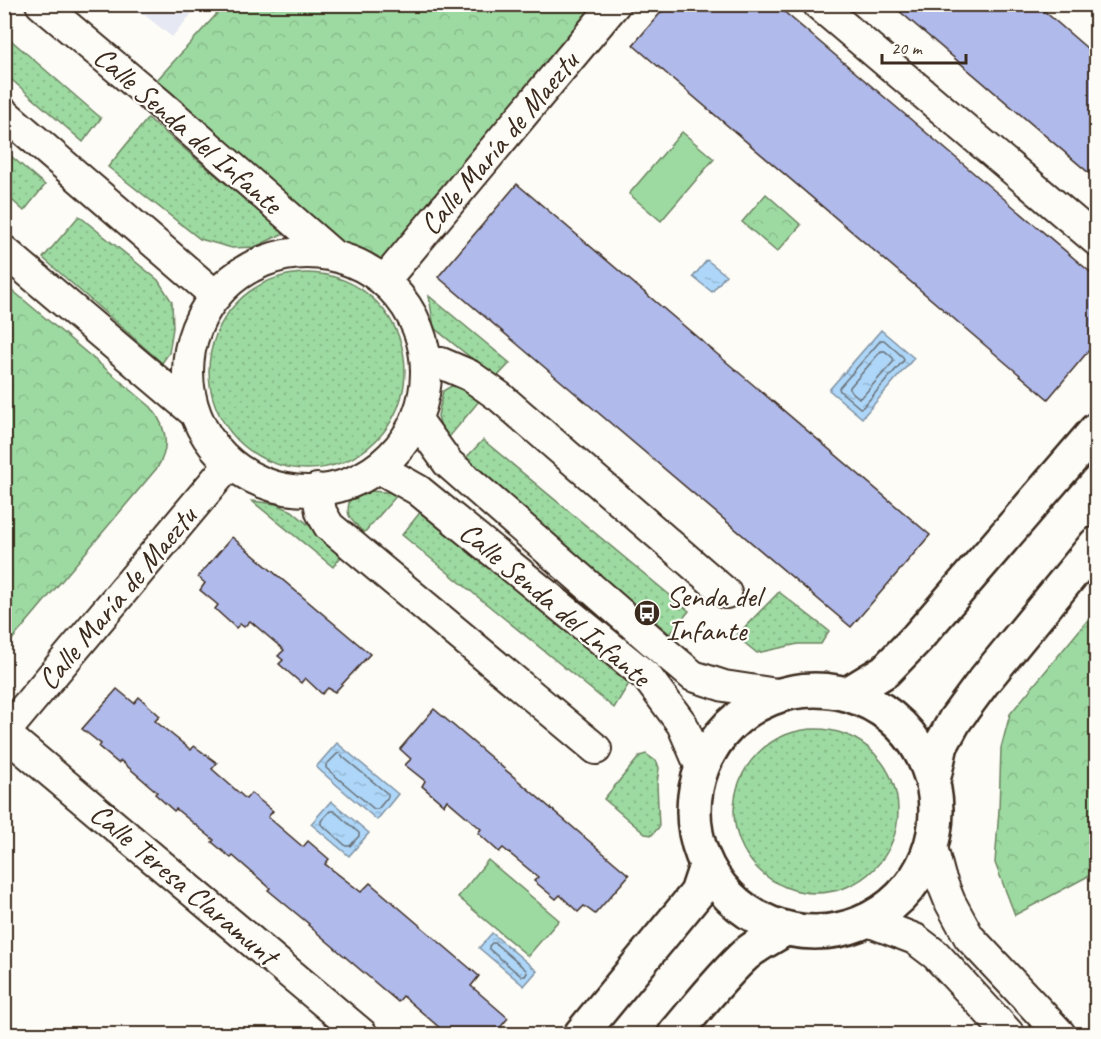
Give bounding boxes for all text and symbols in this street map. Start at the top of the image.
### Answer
scale bar [882,27,966,65]
text: 20 m [891,37,924,59]
street label: Calle Senda del Infante [86,38,292,224]
street label: Calle María de Maeztu [411,42,588,243]
street label: Calle María de Maeztu [29,497,206,698]
street label: Calle Senda del Infante [452,513,660,696]
place label: Senda del Infante [666,577,766,649]
bus stop icon: Senda del Infante [632,598,662,628]
street label: Calle Teresa Claramunt [82,794,289,976]

